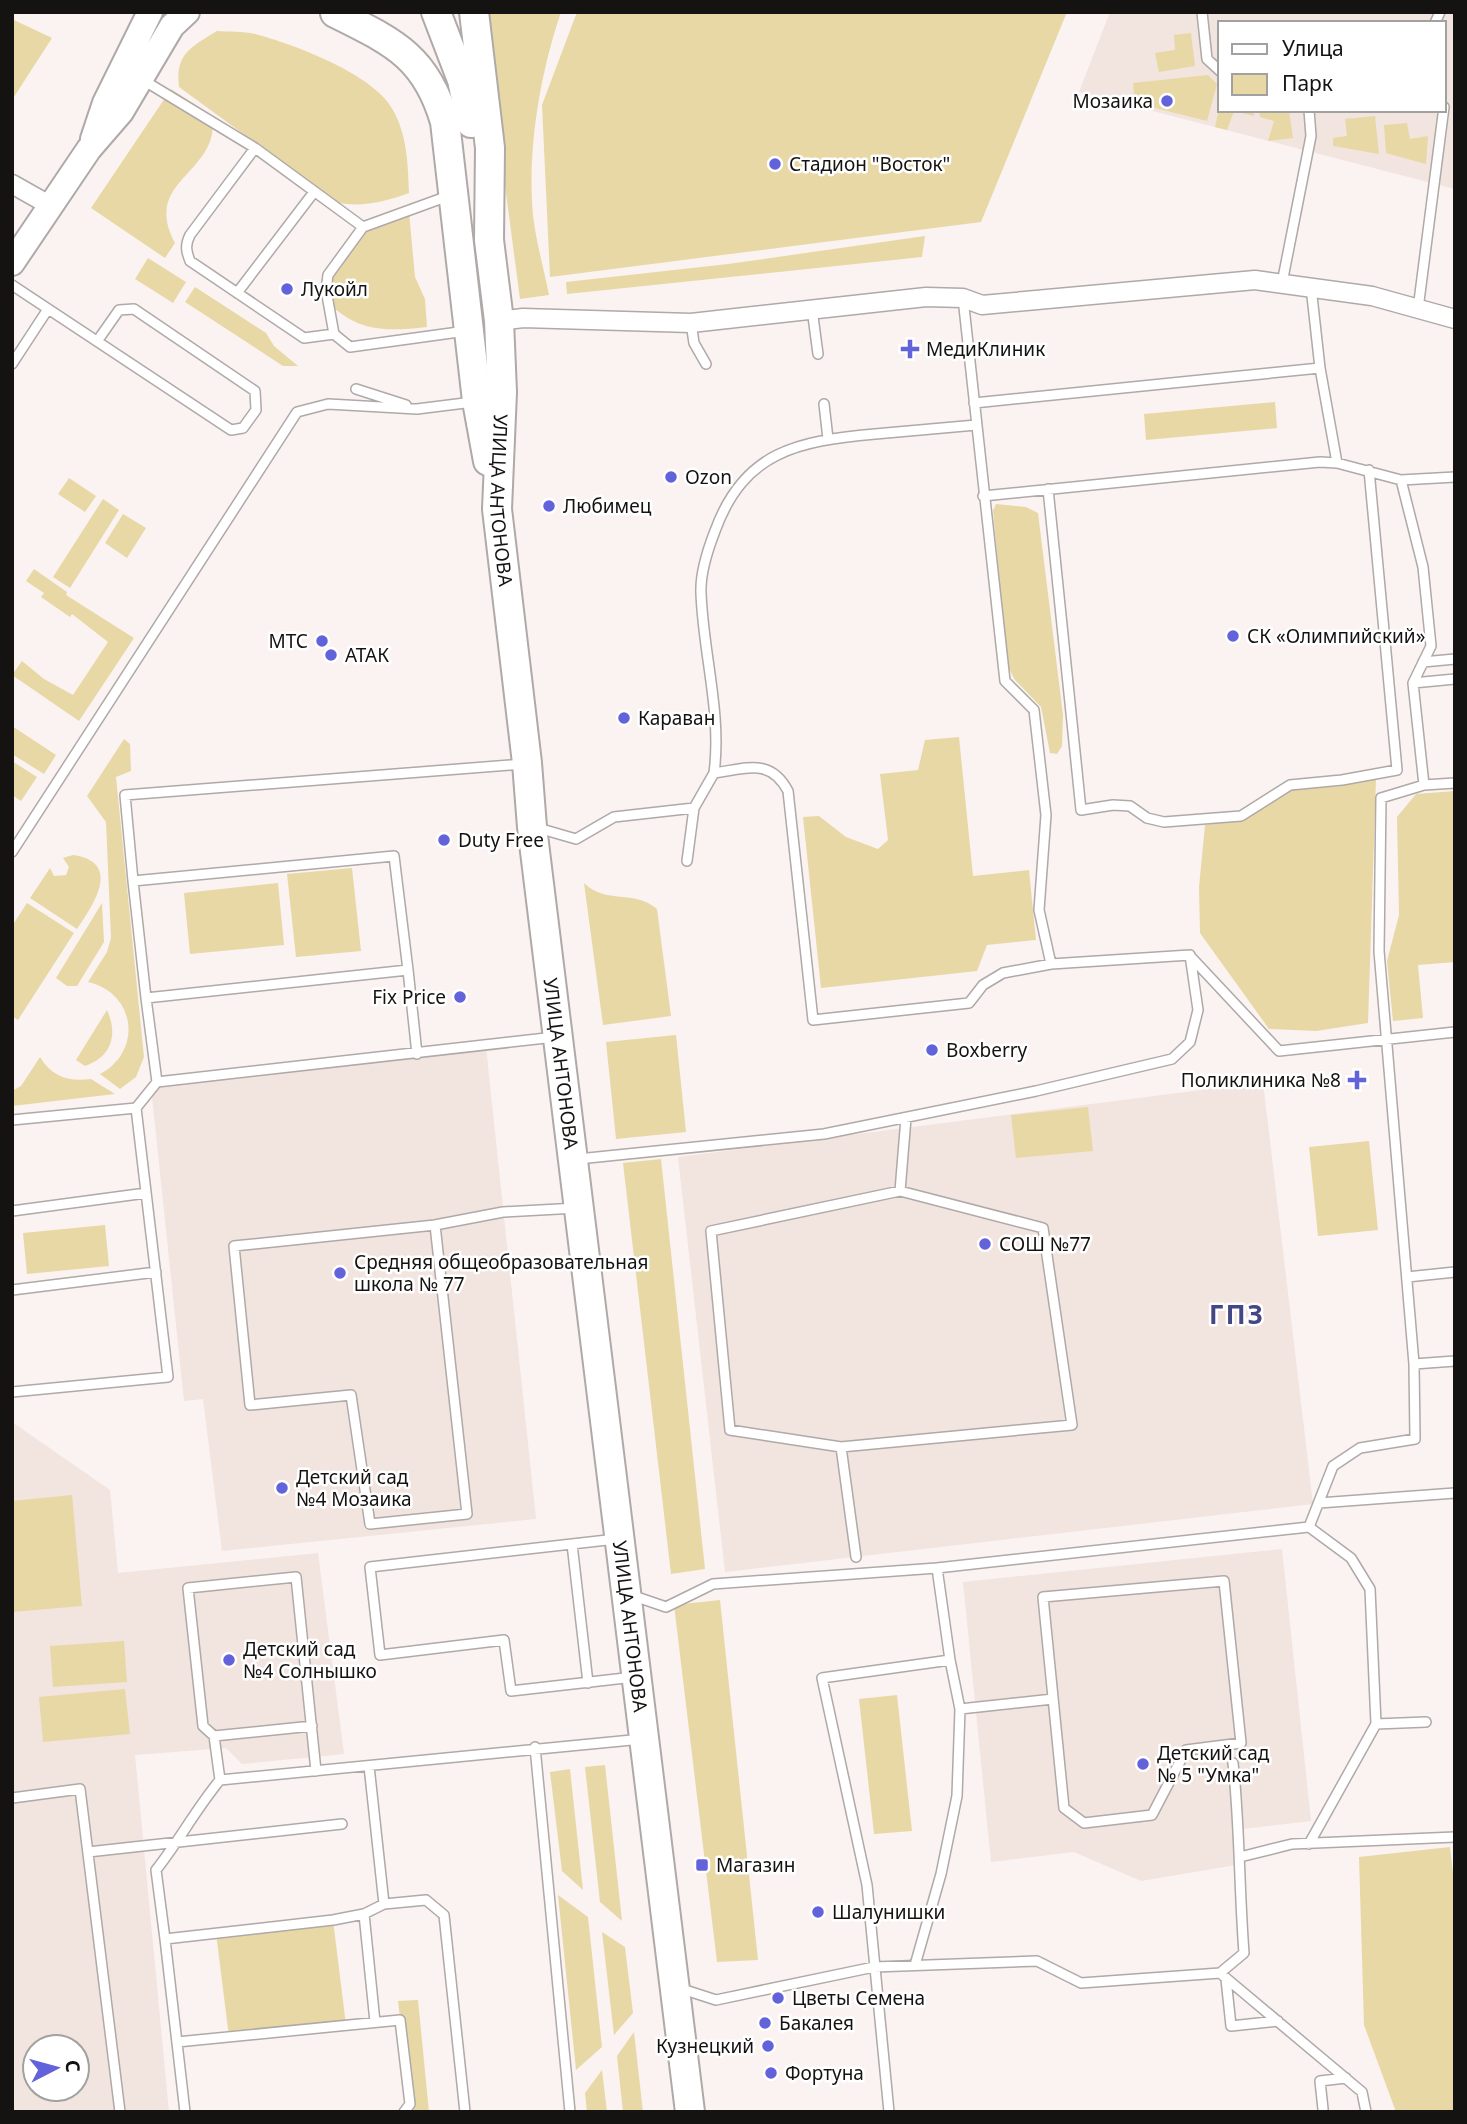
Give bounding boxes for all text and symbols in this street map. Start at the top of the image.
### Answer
legend [1218,21,1446,112]
text: Улица [1282,34,1344,62]
text: Парк [1282,69,1333,97]
place label: Мозаика [1073,88,1153,114]
marker: Мозаика [1159,93,1175,109]
place label: Стадион "Восток" [789,151,950,177]
marker: Стадион "Восток" [767,156,783,172]
place label: Лукойл [301,276,368,302]
marker: Лукойл [279,281,295,297]
place label: МедиКлиник [926,336,1045,362]
marker: МедиКлиник [900,339,920,359]
street label: УЛИЦА АНТОНОВА [484,413,519,589]
place label: Ozon [685,464,732,490]
marker: Ozon [663,469,679,485]
place label: Любимец [563,493,652,519]
marker: Любимец [541,498,557,514]
place label: СК «Олимпийский» [1247,623,1425,649]
place label: МТС [268,628,308,654]
marker: СК «Олимпийский» [1225,628,1241,644]
marker: МТС [314,633,330,649]
place label: АТАК [345,642,389,668]
marker: АТАК [323,647,339,663]
place label: Караван [638,705,715,731]
marker: Караван [616,710,632,726]
place label: Duty Free [458,827,544,853]
marker: Duty Free [436,832,452,848]
street label: УЛИЦА АНТОНОВА [538,976,585,1152]
place label: Fix Price [372,984,446,1010]
marker: Fix Price [452,989,468,1005]
place label: Boxberry [946,1037,1028,1063]
marker: Boxberry [924,1042,940,1058]
place label: Поликлиника №8 [1181,1067,1341,1093]
marker: Поликлиника №8 [1347,1070,1367,1090]
place label: СОШ №77 [999,1231,1091,1257]
marker: СОШ №77 [977,1236,993,1252]
place label: Средняя общеобразовательная школа № 77 [354,1249,648,1297]
marker: Средняя общеобразовательная школа № 77 [332,1265,348,1281]
district label: ГПЗ [1209,1296,1265,1332]
place label: Детский сад №4 Мозаика [296,1464,412,1512]
marker: Детский сад №4 Мозаика [274,1480,290,1496]
street label: УЛИЦА АНТОНОВА [607,1539,654,1714]
place label: Детский сад №4 Солнышко [243,1636,377,1684]
marker: Детский сад №4 Солнышко [221,1652,237,1668]
place label: Детский сад № 5 "Умка" [1157,1740,1270,1788]
marker: Детский сад № 5 "Умка" [1135,1756,1151,1772]
place label: Магазин [716,1852,795,1878]
marker: Магазин [694,1857,710,1873]
place label: Шалунишки [832,1899,945,1925]
marker: Шалунишки [810,1904,826,1920]
place label: Цветы Семена [792,1985,925,2011]
marker: Цветы Семена [770,1990,786,2006]
place label: Бакалея [779,2010,854,2036]
marker: Бакалея [757,2015,773,2031]
north arrow [21,2033,91,2103]
place label: Кузнецкий [656,2033,754,2059]
marker: Кузнецкий [760,2038,776,2054]
text: С [59,2059,86,2074]
place label: Фортуна [785,2060,864,2086]
marker: Фортуна [763,2065,779,2081]

